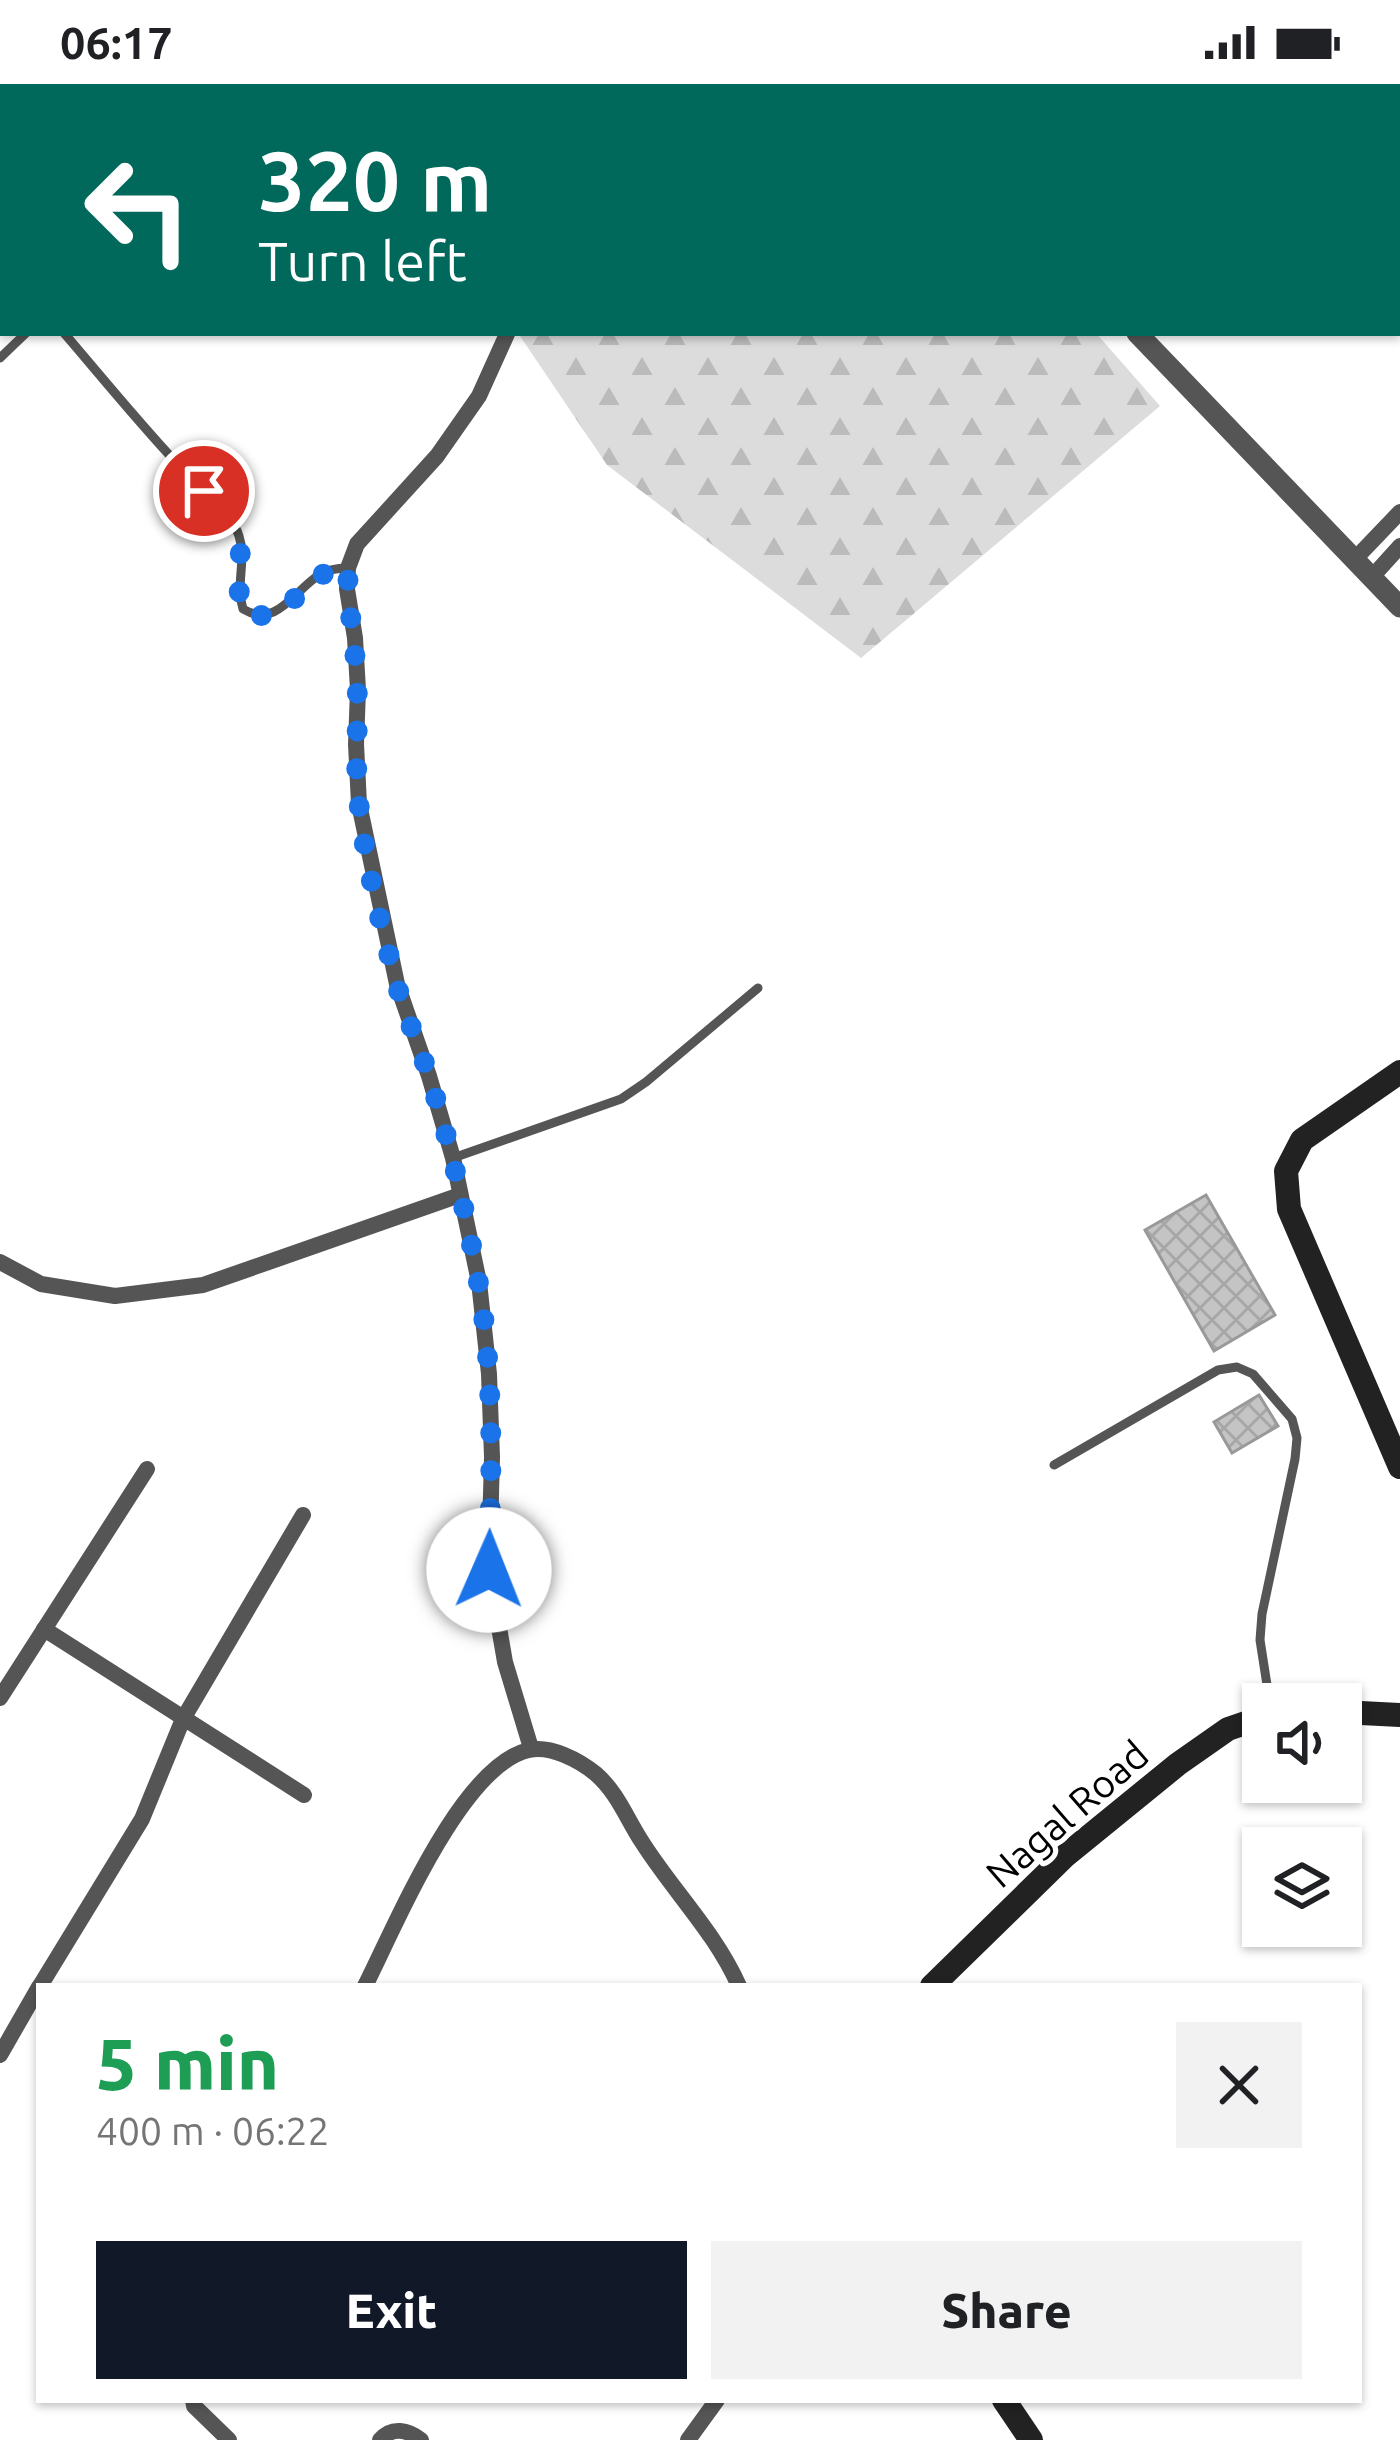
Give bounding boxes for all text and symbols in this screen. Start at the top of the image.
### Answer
text: 06:17 [60,17,173,68]
icon: left [60,132,216,288]
text: 320 m [258,133,492,227]
text: Turn left [258,231,467,291]
pin [153,440,255,542]
icon: arrive [171,458,237,524]
position arrow [426,1507,552,1633]
map controls [1242,1683,1362,1947]
button: sound [1242,1683,1362,1803]
street label: Nagal Road [977,1732,1156,1895]
button: layers [1242,1827,1362,1947]
button: close [1176,2022,1302,2148]
text: 5 min [96,2023,279,2104]
text: 400 m · 06:22 [96,2109,330,2152]
button: Exit [96,2241,687,2379]
button: Share [711,2241,1302,2379]

